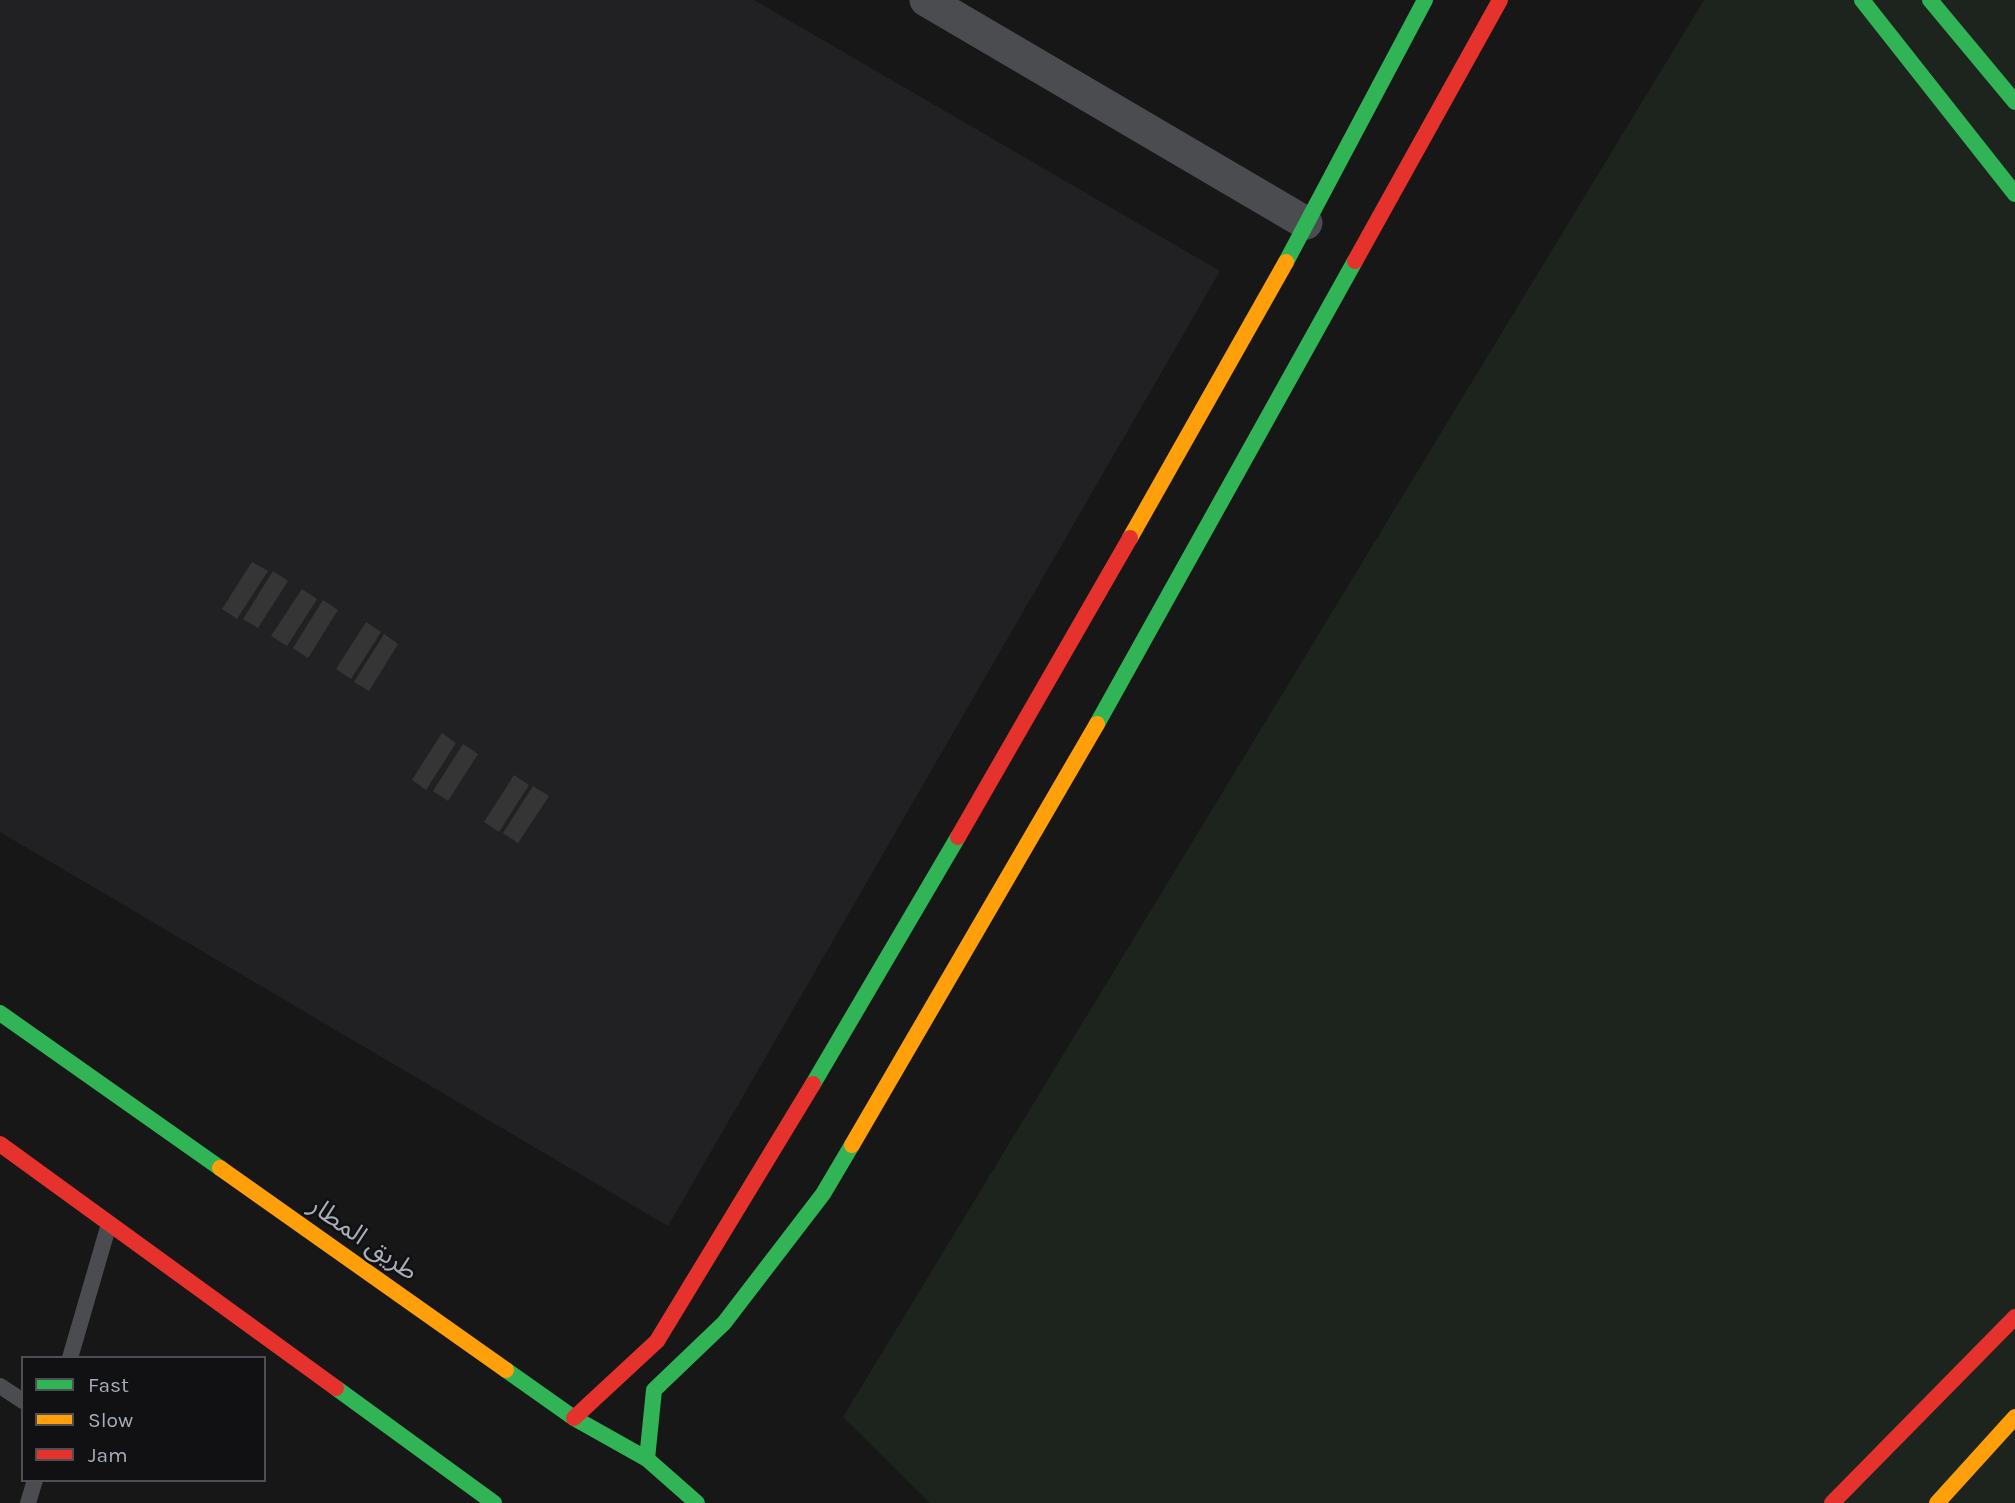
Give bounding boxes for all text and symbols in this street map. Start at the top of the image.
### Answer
street label: طريق المطار [303,1190,423,1288]
legend [21,1356,266,1482]
text: Fast [88,1373,129,1397]
text: Slow [88,1408,133,1432]
text: Jam [88,1443,128,1467]

